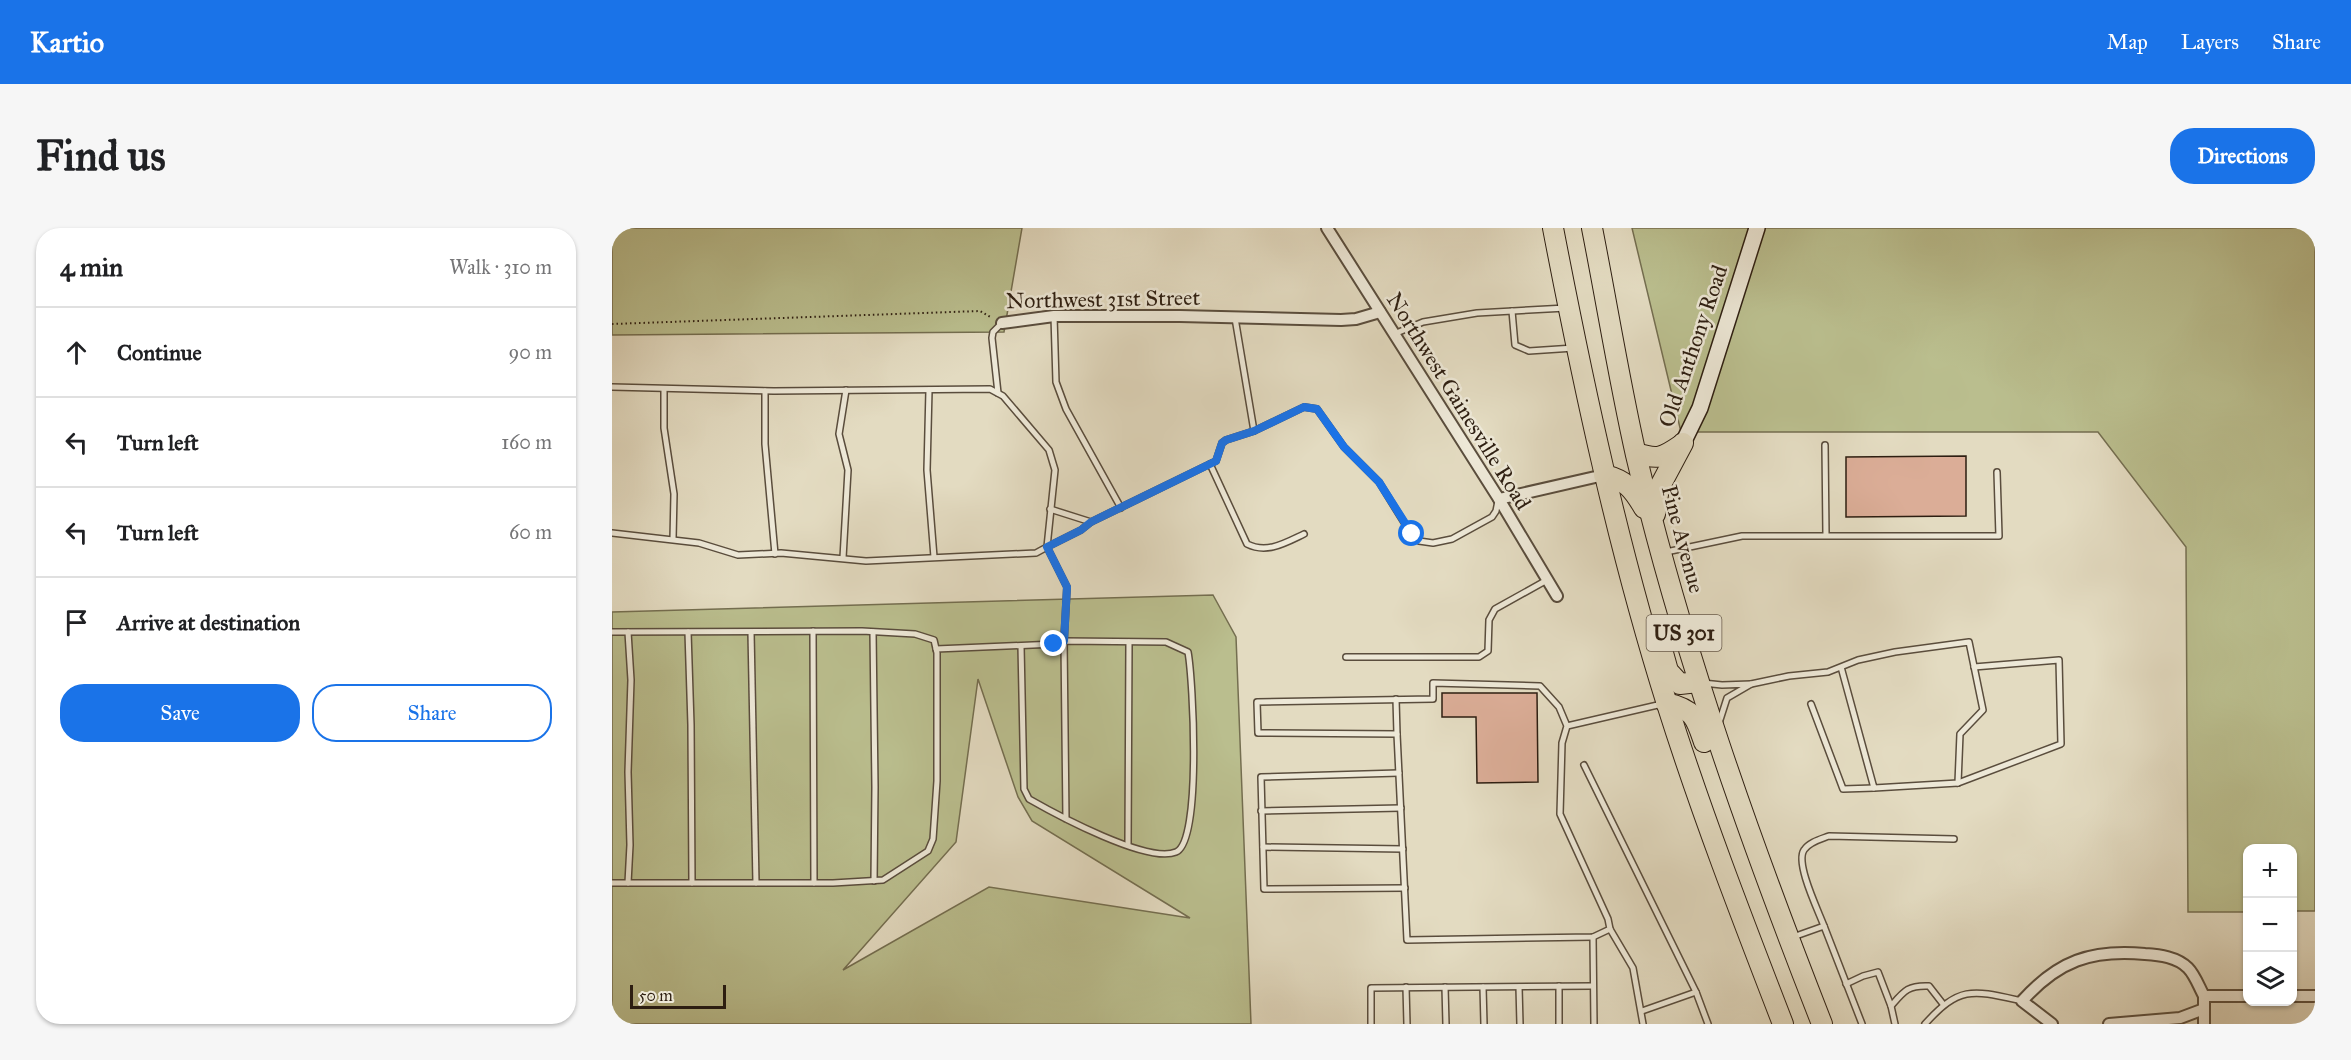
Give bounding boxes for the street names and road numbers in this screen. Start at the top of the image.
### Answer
street label: Old Anthony Road [1653,261,1733,431]
street label: Northwest 31st Street [1006,284,1200,314]
street label: Northwest Gainesville Road [1381,287,1537,515]
street label: Pine Avenue [1656,482,1710,596]
road number: US 301 [1646,615,1722,651]

